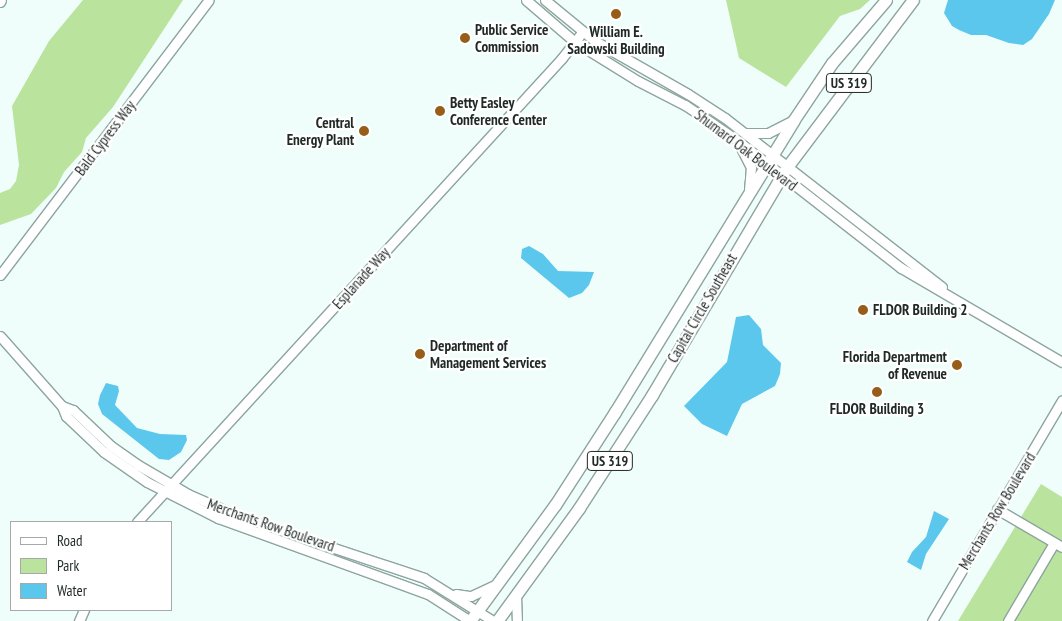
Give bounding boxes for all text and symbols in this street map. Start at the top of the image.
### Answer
marker: William E. Sadowski Building [610,8,622,20]
place label: Public Service Commission [475,20,549,55]
place label: William E. Sadowski Building [567,22,665,57]
marker: Public Service Commission [459,32,471,44]
road number: US 319 [825,72,873,95]
place label: Betty Easley Conference Center [450,93,547,128]
street label: Bald Cypress Way [71,97,139,179]
marker: Betty Easley Conference Center [434,105,446,117]
street label: Shumard Oak Boulevard [691,105,801,195]
place label: Central Energy Plant [286,113,354,148]
marker: Central Energy Plant [358,125,370,137]
street label: Esplanade Way [328,243,394,313]
street label: Capital Circle Southeast [663,250,741,366]
place label: FLDOR Building 2 [873,301,967,319]
marker: FLDOR Building 2 [857,304,869,316]
place label: Department of Management Services [430,336,546,371]
place label: Florida Department of Revenue [843,347,947,382]
marker: Department of Management Services [414,348,426,360]
marker: Florida Department of Revenue [951,359,963,371]
marker: FLDOR Building 3 [871,386,883,398]
place label: FLDOR Building 3 [830,400,924,418]
street label: Merchants Row Boulevard [955,449,1039,573]
road number: US 319 [586,450,634,472]
street label: Merchants Row Boulevard [205,495,337,555]
legend [10,521,172,611]
text: Road [57,531,83,550]
text: Park [57,556,79,575]
text: Water [57,581,87,600]

